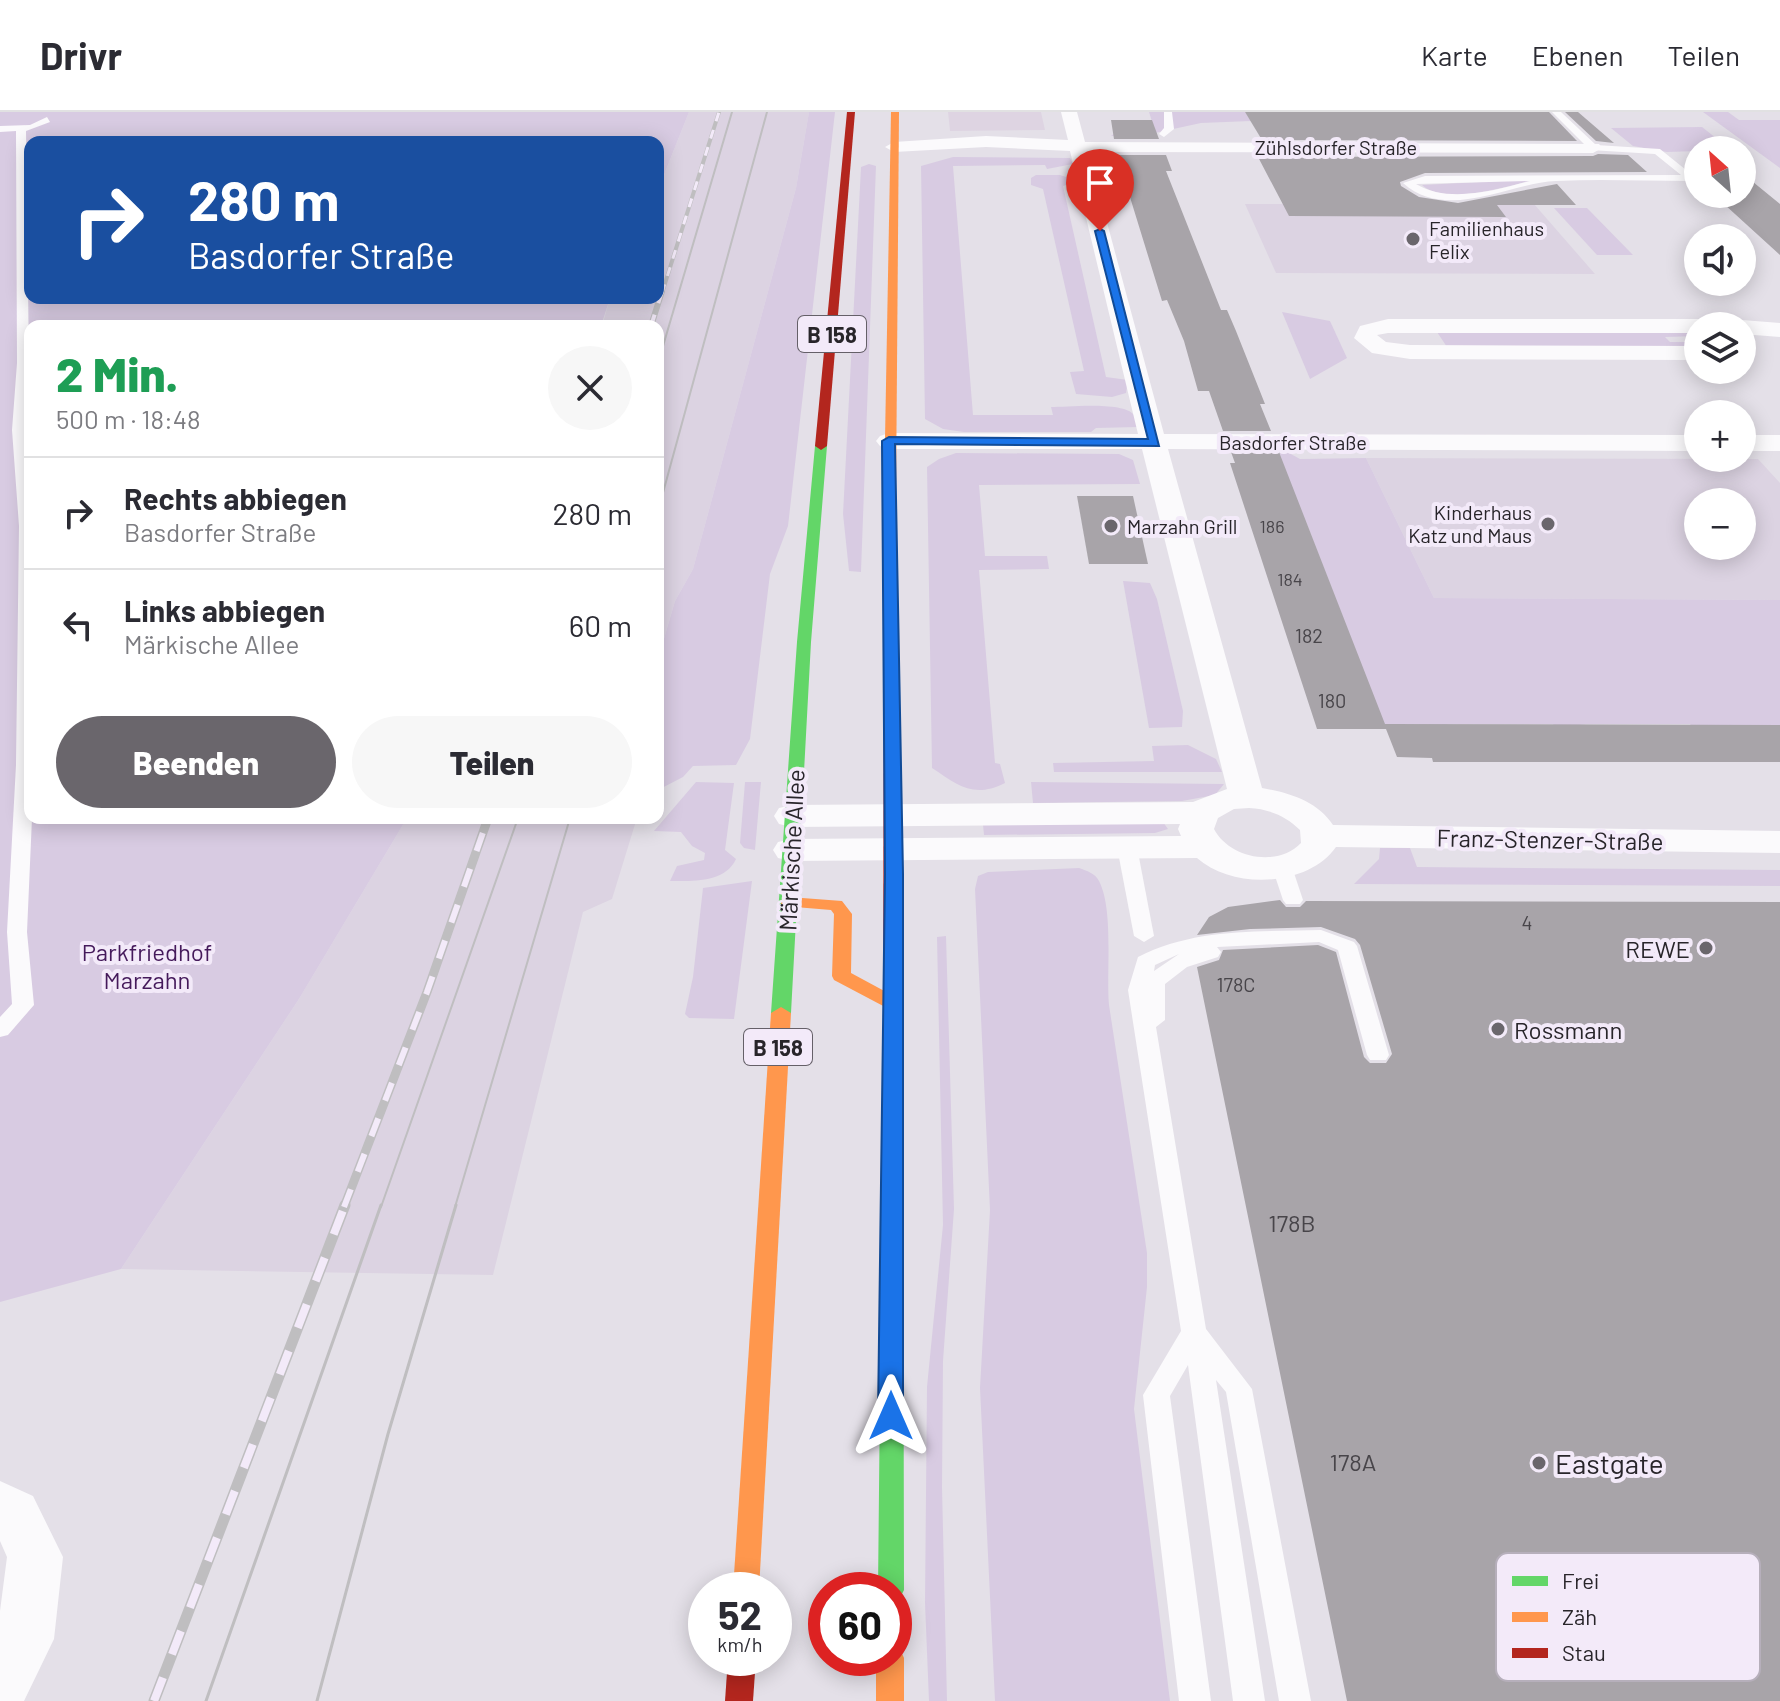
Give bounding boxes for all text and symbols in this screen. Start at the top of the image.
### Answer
text: Drivr [40,32,122,78]
text: Karte [1421,38,1488,72]
text: Ebenen [1532,38,1624,72]
text: Teilen [1668,38,1740,72]
street label: Zühlsdorfer Straße [1255,135,1417,159]
north arrow [1684,136,1756,208]
map controls [1684,136,1756,560]
pin [1066,149,1134,231]
icon: arrive [1078,161,1122,205]
text: 280 m [188,165,340,232]
icon: right [56,168,160,272]
place label: Familienhaus Felix [1429,216,1544,263]
button: sound [1684,224,1756,296]
marker: Familienhaus Felix [1404,230,1422,248]
text: Basdorfer Straße [188,233,454,276]
button: layers [1684,312,1756,384]
road number: B 158 [798,316,866,352]
text: 2 Min. [56,344,178,402]
button: close [548,346,632,430]
button: + [1684,400,1756,472]
text: 500 m · 18:48 [56,403,201,434]
street label: Basdorfer Straße [1219,430,1367,454]
text: Rechts abbiegen [124,480,347,516]
button: − [1684,488,1756,560]
icon: right [56,491,100,535]
text: 280 m [553,495,632,531]
place label: Kinderhaus Katz und Maus [1408,500,1532,547]
place label: Marzahn Grill [1127,514,1237,538]
house number: 186 [1260,515,1284,537]
marker: Kinderhaus Katz und Maus [1539,515,1557,533]
text: Basdorfer Straße [124,516,316,547]
marker: Marzahn Grill [1102,517,1120,535]
house number: 184 [1277,568,1303,590]
text: Links abbiegen [124,592,325,628]
icon: left [56,603,100,647]
text: 60 m [569,607,632,643]
house number: 182 [1295,623,1323,647]
text: Märkische Allee [124,628,299,659]
house number: 180 [1318,688,1346,712]
button: Beenden [56,716,336,808]
button: Teilen [352,716,632,808]
street label: Märkische Allee [772,768,810,932]
street label: Franz-Stenzer-Straße [1436,823,1664,855]
house number: 4 [1521,910,1533,934]
place label: REWE [1625,934,1690,963]
park label: Parkfriedhof Marzahn [82,937,212,994]
marker: REWE [1697,939,1715,957]
house number: 178C [1216,972,1256,996]
place label: Rossmann [1514,1015,1622,1044]
marker: Rossmann [1489,1020,1507,1038]
road number: B 158 [744,1029,812,1065]
house number: 178B [1268,1208,1316,1237]
position arrow [849,1374,933,1458]
place label: Eastgate [1555,1446,1664,1480]
house number: 178A [1330,1447,1376,1476]
marker: Eastgate [1530,1454,1548,1472]
legend [1496,1553,1760,1681]
text: Frei [1562,1567,1599,1593]
speed limit sign: 60 [808,1572,912,1676]
text: 52 [718,1590,762,1638]
text: Zäh [1562,1603,1597,1629]
text: km/h [717,1632,763,1656]
text: Stau [1562,1639,1606,1665]

